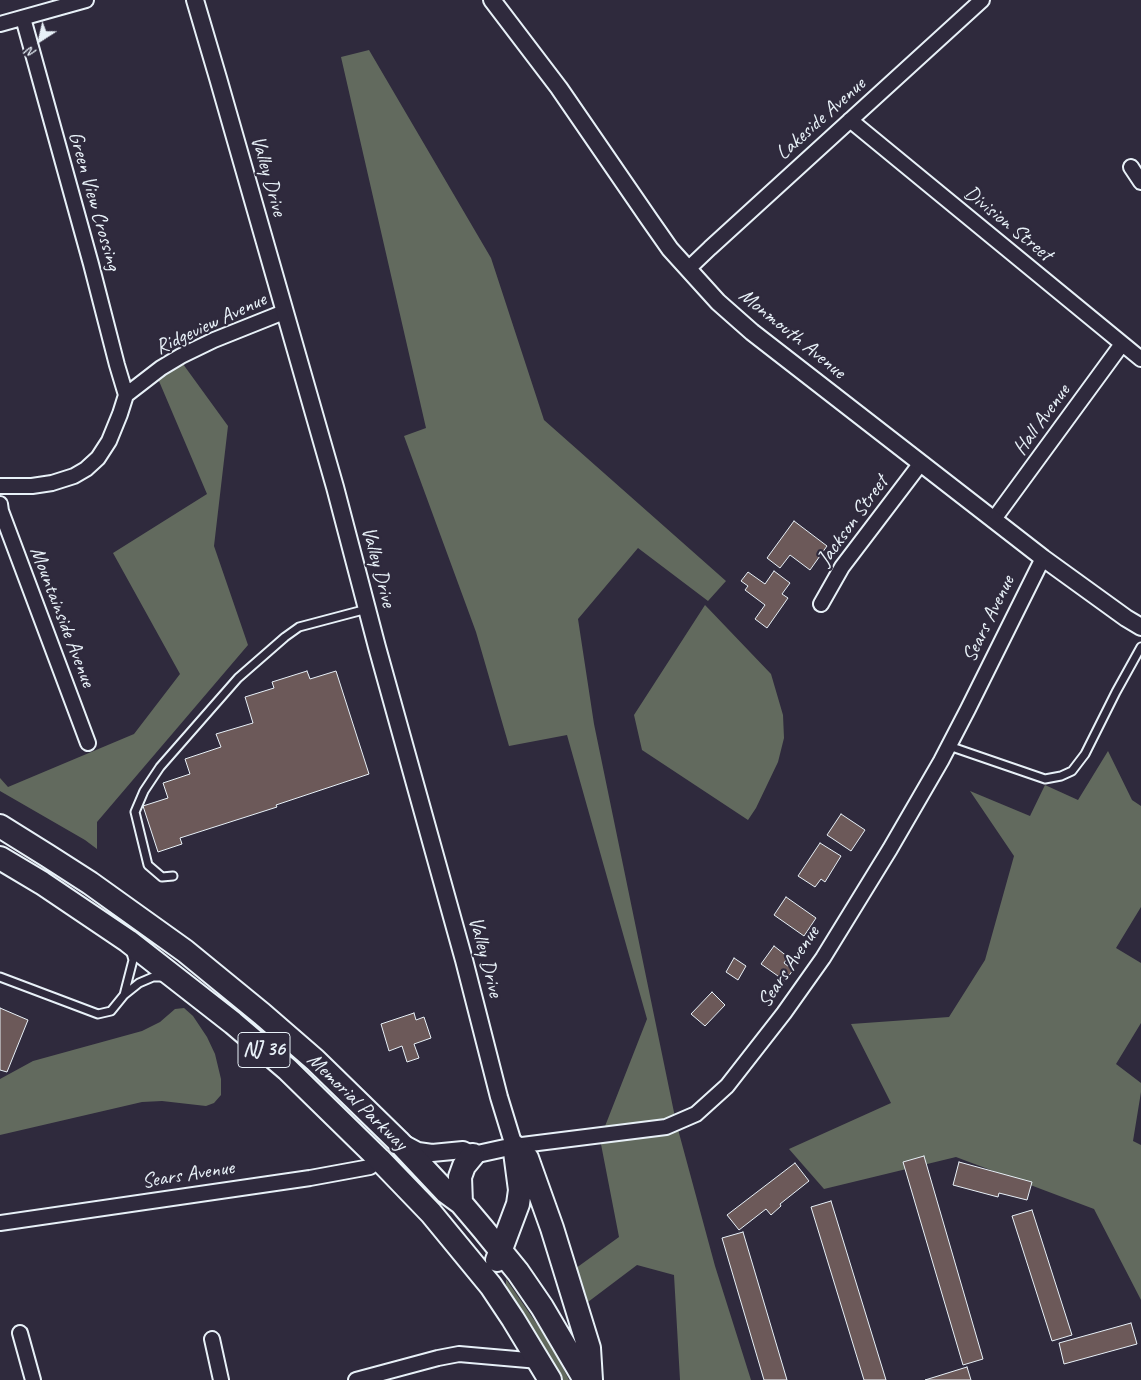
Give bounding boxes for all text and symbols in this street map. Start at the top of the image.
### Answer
north arrow [15,15,65,65]
text: N [23,43,40,62]
street label: Lakeside Avenue [771,72,871,166]
street label: Green View Crossing [62,129,126,273]
street label: Valley Drive [245,133,291,219]
street label: Division Street [959,181,1057,267]
street label: Monmouth Avenue [734,283,850,385]
street label: Ridgeview Avenue [151,287,271,361]
street label: Hall Avenue [1008,380,1076,460]
street label: Jackson Street [812,471,894,571]
street label: Valley Drive [355,524,401,610]
street label: Mountainside Avenue [24,543,100,691]
street label: Sears Avenue [957,572,1021,666]
street label: Valley Drive [462,914,508,1000]
street label: Sears Avenue [753,921,825,1013]
road number: NJ 36 [238,1032,290,1068]
street label: Memorial Parkway [301,1048,413,1156]
street label: Sears Avenue [140,1155,236,1195]

